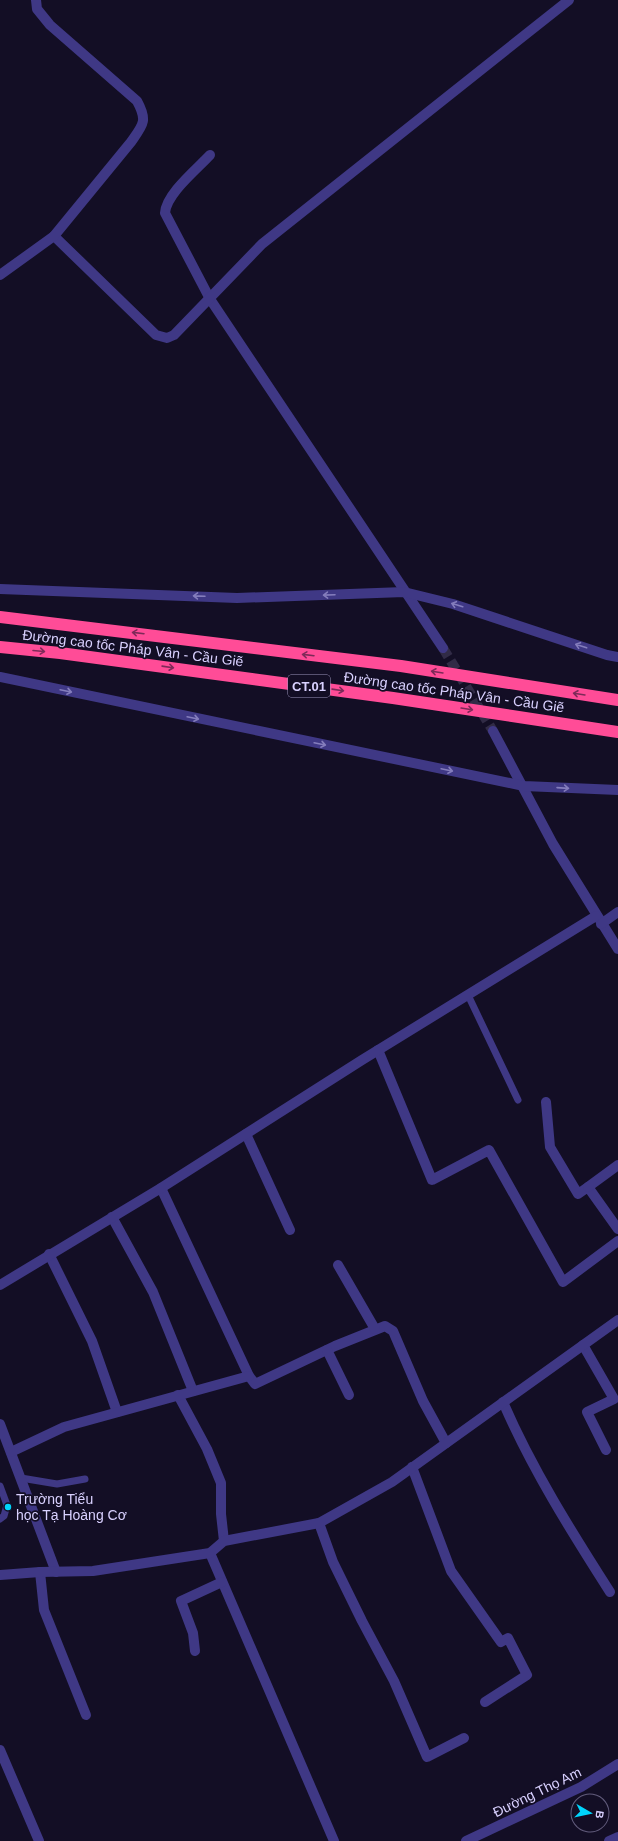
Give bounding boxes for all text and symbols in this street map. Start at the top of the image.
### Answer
one-way arrow [323,591,336,598]
one-way arrow [193,593,206,600]
one-way arrow [451,601,464,608]
street label: Đường cao tốc Pháp Vân - Cầu Giẽ [22,627,245,670]
one-way arrow [132,629,145,637]
one-way arrow [574,642,587,649]
one-way arrow [32,647,45,655]
one-way arrow [302,651,315,658]
one-way arrow [161,663,174,671]
one-way arrow [431,668,444,676]
street label: Đường cao tốc Pháp Vân - Cầu Giẽ [343,669,565,715]
road number: CT.01 [288,675,330,697]
one-way arrow [331,686,344,694]
one-way arrow [59,688,72,696]
one-way arrow [573,690,586,698]
one-way arrow [460,705,473,713]
one-way arrow [186,714,199,722]
one-way arrow [313,740,326,748]
one-way arrow [441,766,454,774]
one-way arrow [556,785,569,792]
place label: Trường Tiểu học Tạ Hoàng Cơ [16,1491,127,1523]
marker: Trường Tiểu học Tạ Hoàng Cơ [3,1502,13,1512]
street label: Đường Thọ Am [490,1764,584,1820]
north arrow [570,1793,610,1833]
text: B [593,1810,606,1819]

